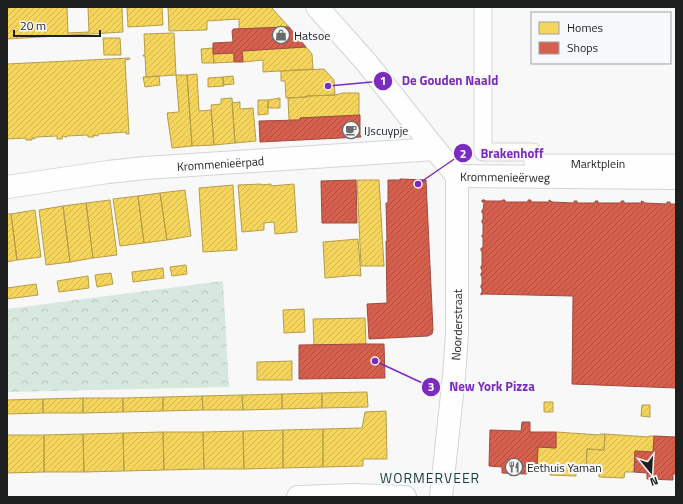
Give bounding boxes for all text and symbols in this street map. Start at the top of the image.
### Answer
scale bar [14,12,100,38]
legend [531,12,671,64]
text: 20 m [20,16,46,35]
text: Homes [567,18,603,37]
shop icon: Hatsoe [271,25,291,45]
place label: Hatsoe [294,26,330,45]
text: Shops [567,38,599,57]
callout: De Gouden Naald [373,68,506,93]
text: De Gouden Naald [402,70,498,90]
text: 1 [380,71,386,90]
cafe icon: IJscuypje [341,120,361,140]
place label: IJscuypje [364,121,408,140]
callout: Brakenhoff [453,141,552,166]
text: Brakenhoff [480,143,544,163]
text: 2 [460,144,466,163]
street label: Krommenieërpad [176,151,265,175]
street label: Marktplein [571,154,625,173]
street label: Krommenieërweg [460,167,550,186]
street label: Noorderstraat [446,288,467,361]
callout: New York Pizza [421,374,542,399]
text: New York Pizza [449,376,535,396]
text: 3 [428,377,434,396]
north arrow [631,452,671,492]
restaurant icon: Eethuis Yaman [504,457,524,477]
place label: Eethuis Yaman [527,458,602,477]
district label: WORMERVEER [380,467,480,488]
text: N [648,473,660,490]

